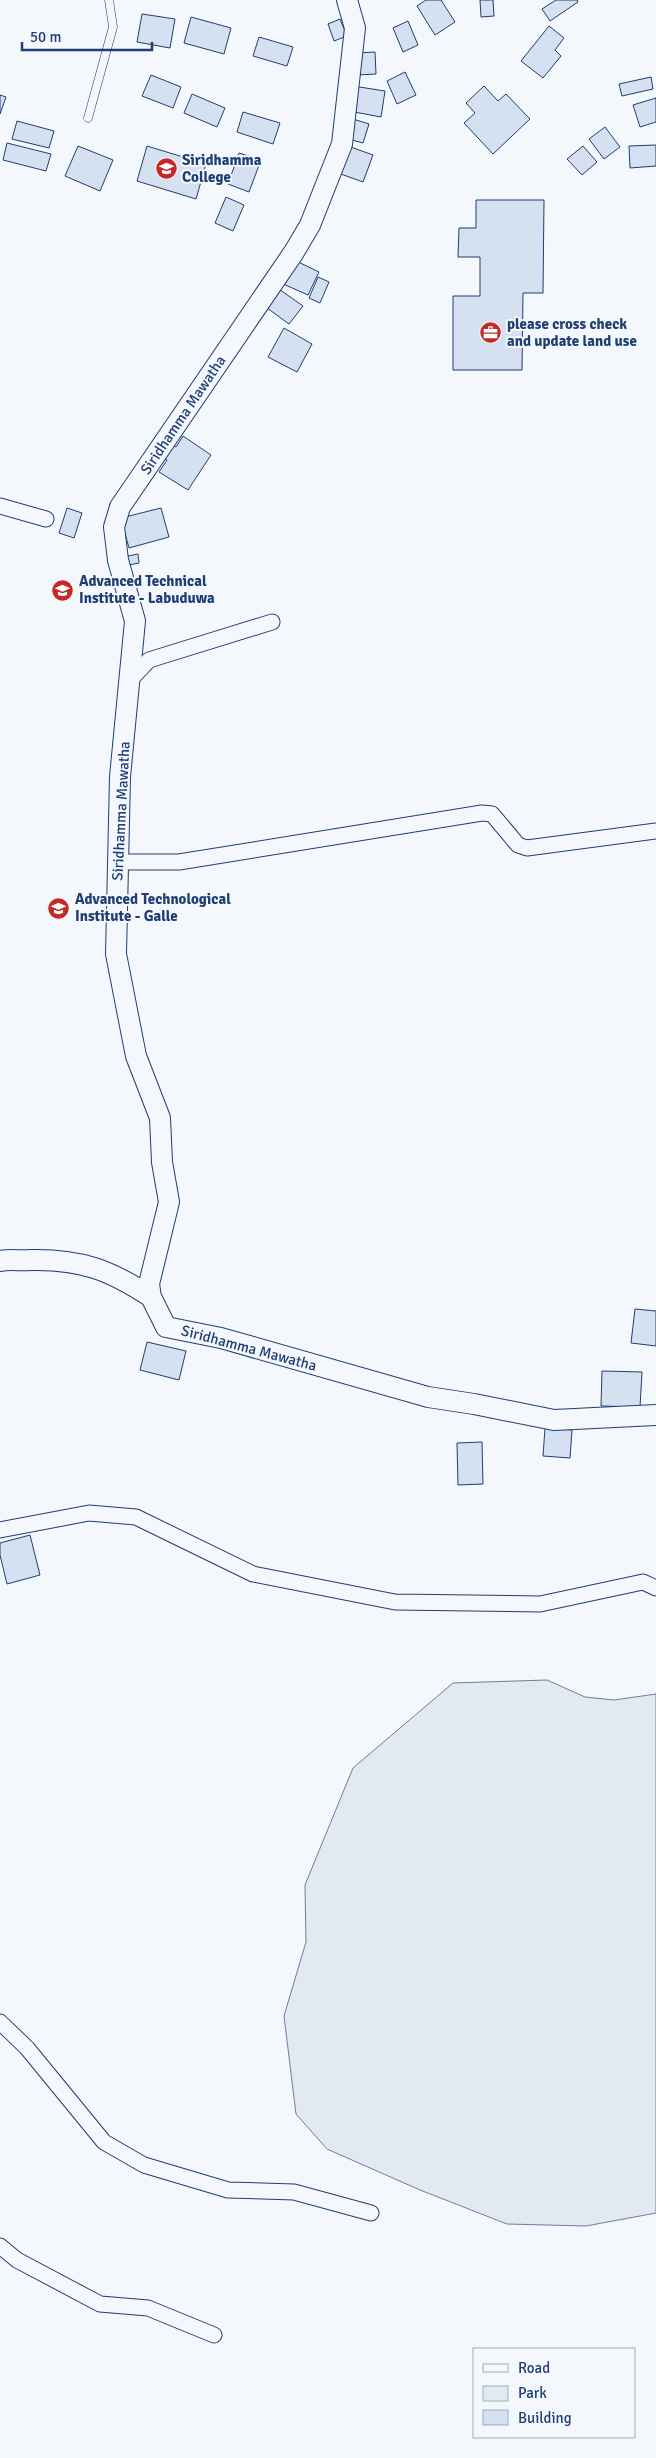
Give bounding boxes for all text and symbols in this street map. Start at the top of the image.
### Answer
scale bar [22,20,152,52]
text: 50 m [30,28,61,46]
place label: Siridhamma College [182,151,262,186]
school or university icon: Siridhamma College [154,157,178,181]
place label: please cross check and update land use [507,315,637,350]
office icon: please cross check and update land use [479,321,503,345]
street label: Siridhamma Mawatha [137,352,229,478]
place label: Advanced Technical Institute - Labuduwa [79,572,215,607]
school or university icon: Advanced Technical Institute - Labuduwa [51,578,75,602]
street label: Siridhamma Mawatha [108,741,134,881]
place label: Advanced Technological Institute - Galle [75,890,231,925]
school or university icon: Advanced Technological Institute - Galle [47,896,71,920]
street label: Siridhamma Mawatha [179,1321,319,1375]
legend [473,2348,636,2438]
text: Road [518,2359,550,2377]
text: Park [518,2384,547,2402]
text: Building [518,2409,572,2427]

